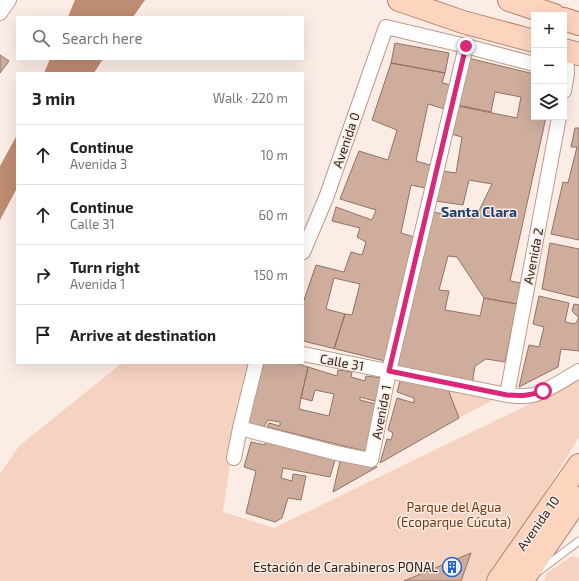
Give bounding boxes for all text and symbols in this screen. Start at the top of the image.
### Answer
map controls [531,12,567,120]
button: + [531,12,567,48]
search box [16,16,304,60]
icon: search [30,27,52,49]
text: Search here [62,29,143,47]
route end [457,37,475,55]
button: − [531,48,567,84]
button: layers [531,84,567,120]
text: 3 min [32,88,75,108]
text: Walk · 220 m [213,90,288,106]
street label: Avenida 0 [329,110,363,170]
text: Continue [70,138,133,156]
icon: ahead [32,144,54,166]
text: 10 m [261,147,288,163]
text: Avenida 3 [70,156,127,172]
text: Continue [70,198,133,216]
district label: Santa Clara [441,203,517,220]
icon: ahead [32,204,54,226]
text: 60 m [258,207,288,223]
text: Calle 31 [70,216,115,232]
street label: Avenida 2 [520,226,546,286]
text: Turn right [70,258,140,276]
icon: right [32,264,54,286]
text: 150 m [254,267,288,283]
text: Avenida 1 [70,276,125,292]
icon: arrive [32,324,54,346]
text: Arrive at destination [70,326,216,344]
street label: Calle 31 [319,350,365,374]
route start [534,382,552,400]
street label: Avenida 1 [368,383,394,441]
street label: Avenida 10 [513,493,563,553]
park label: Parque del Agua (Ecoparque Cúcuta) [397,499,511,530]
building icon: Estación de Carabineros PONAL [441,556,463,578]
place label: Estación de Carabineros PONAL [253,559,438,575]

